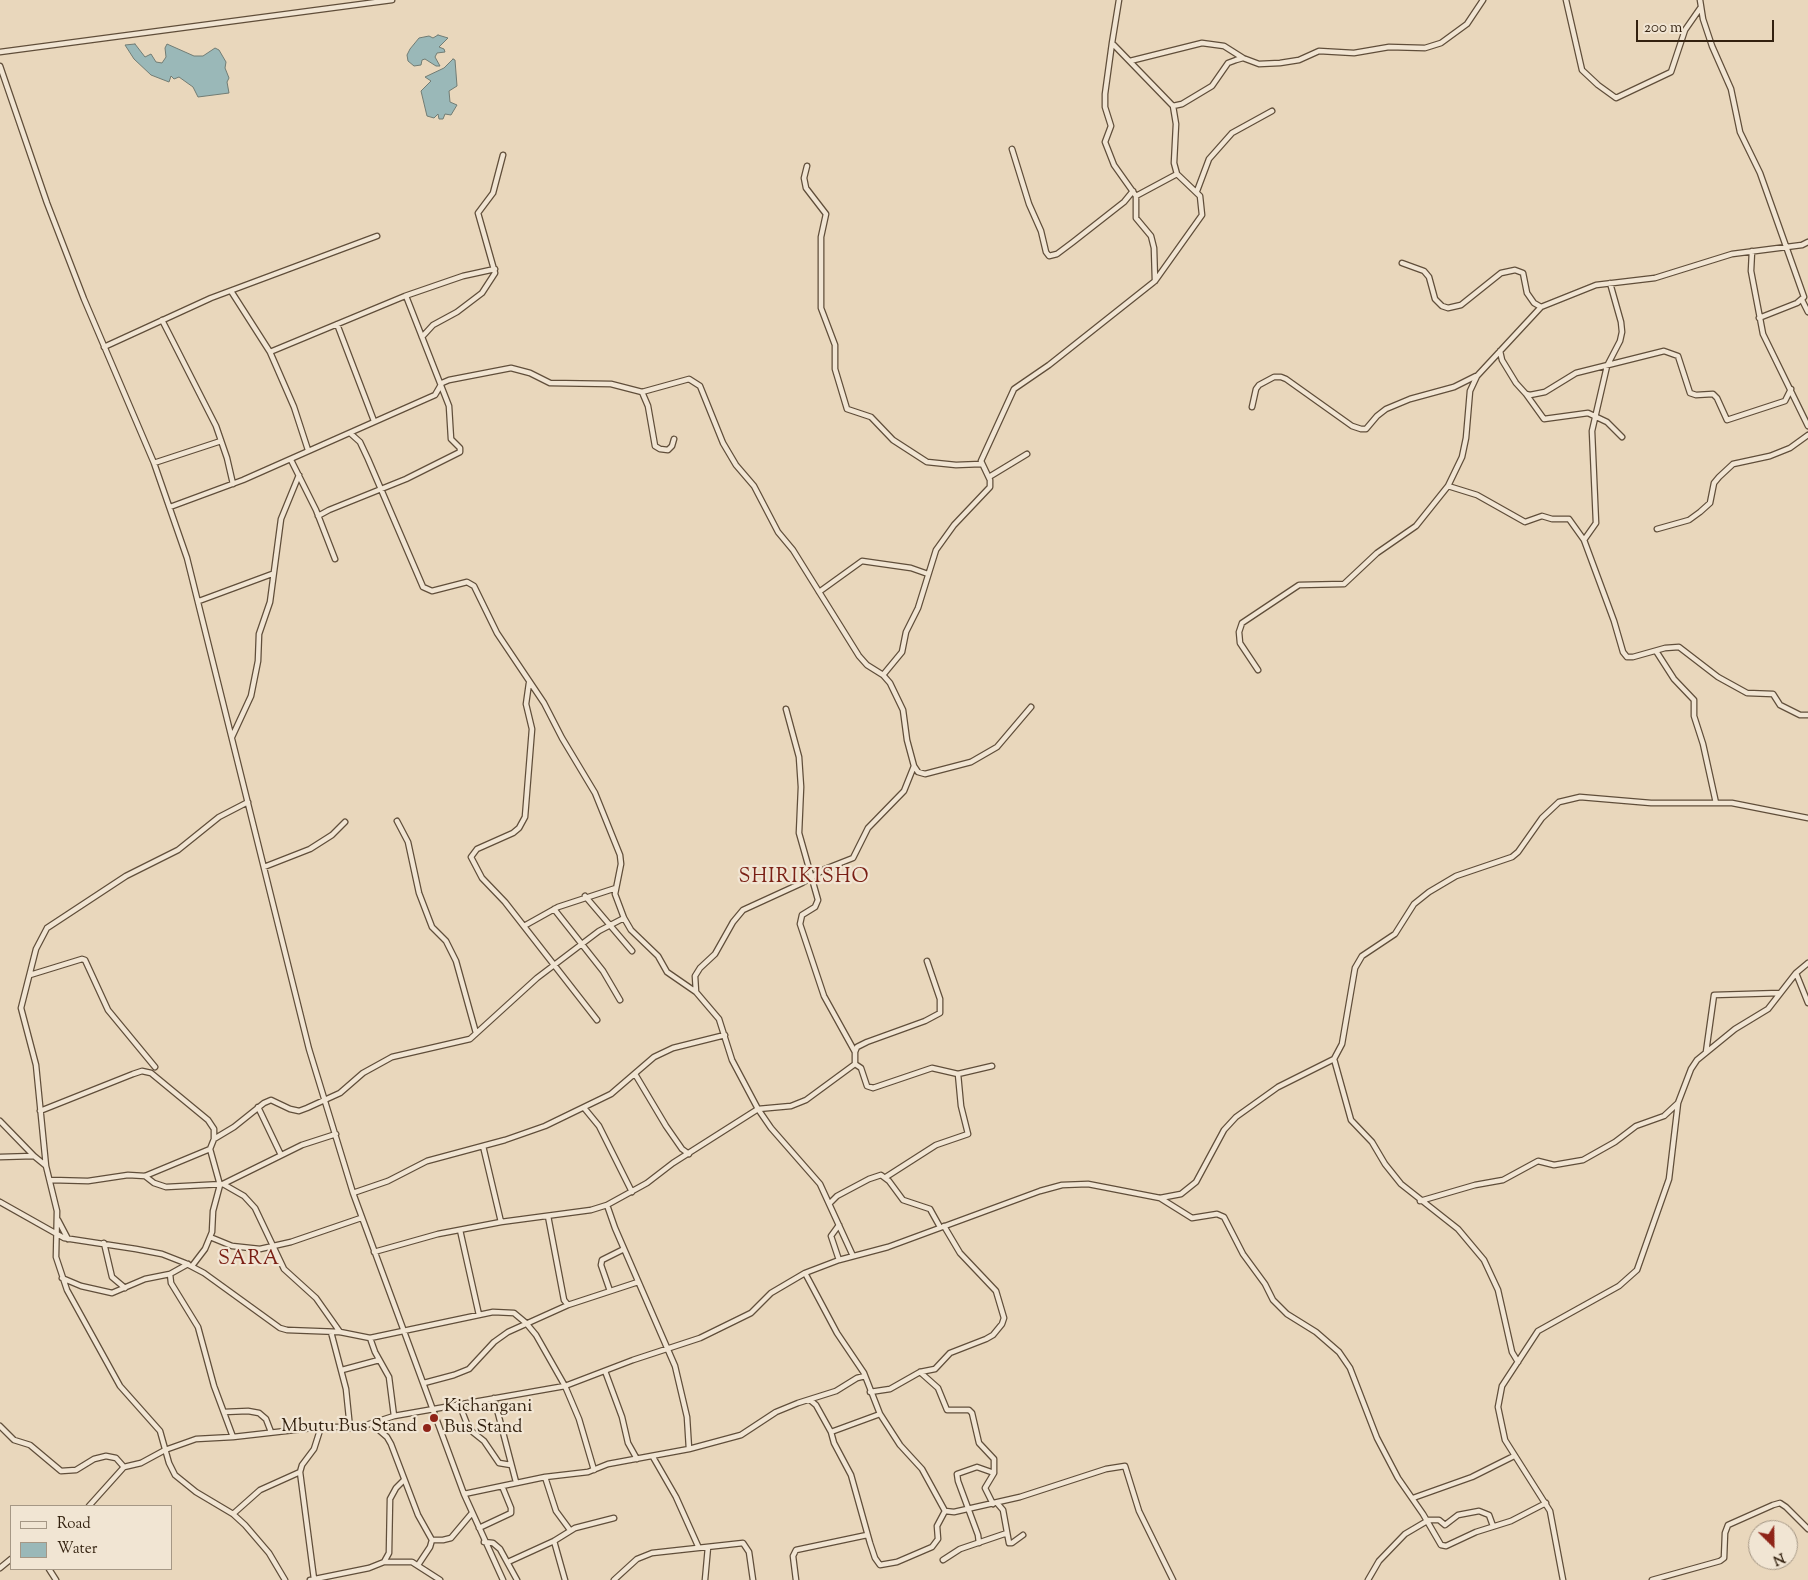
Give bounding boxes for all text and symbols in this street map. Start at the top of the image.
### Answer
scale bar [1638,10,1776,42]
text: 200 m [1644,18,1683,39]
district label: SHIRIKISHO [737,867,871,891]
district label: SARA [217,1249,281,1273]
place label: Kichangani Bus Stand [444,1397,532,1440]
marker: Kichangani Bus Stand [428,1412,440,1424]
place label: Mbutu Bus Stand [281,1417,417,1439]
marker: Mbutu Bus Stand [421,1422,433,1434]
legend [10,1505,172,1570]
text: Road [57,1514,91,1535]
north arrow [1748,1520,1798,1570]
text: Water [57,1539,97,1560]
text: N [1769,1546,1788,1569]

